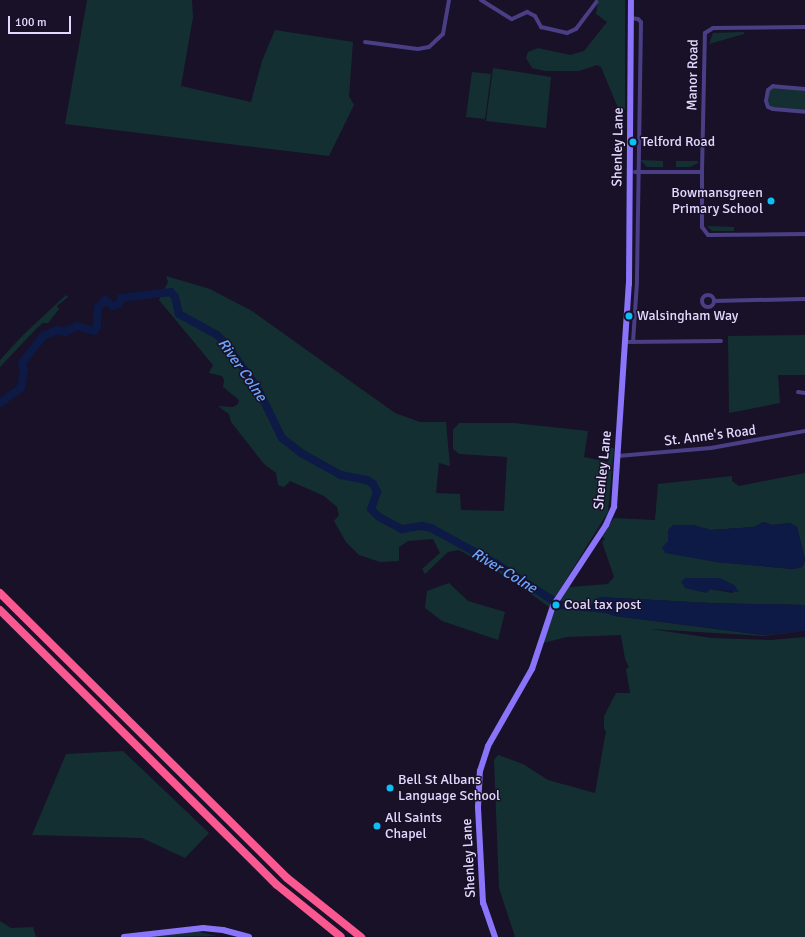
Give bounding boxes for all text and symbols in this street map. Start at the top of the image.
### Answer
scale bar [10,8,73,34]
text: 100 m [15,15,47,30]
street label: Manor Road [684,39,702,111]
street label: Shenley Lane [609,107,627,187]
place label: Telford Road [641,134,715,150]
marker: Telford Road [628,137,638,147]
place label: Bowmansgreen Primary School [671,185,763,218]
marker: Bowmansgreen Primary School [766,196,776,206]
place label: Walsingham Way [637,308,738,324]
marker: Walsingham Way [624,311,634,321]
water label: River Colne [214,335,270,405]
street label: St. Anne's Road [663,422,757,450]
street label: Shenley Lane [590,430,616,510]
water label: River Colne [468,545,540,597]
place label: Coal tax post [564,597,641,613]
marker: Coal tax post [551,600,561,610]
place label: Bell St Albans Language School [398,772,500,804]
marker: Bell St Albans Language School [385,783,395,793]
place label: All Saints Chapel [385,810,442,842]
street label: Shenley Lane [459,818,479,898]
marker: All Saints Chapel [372,821,382,831]

